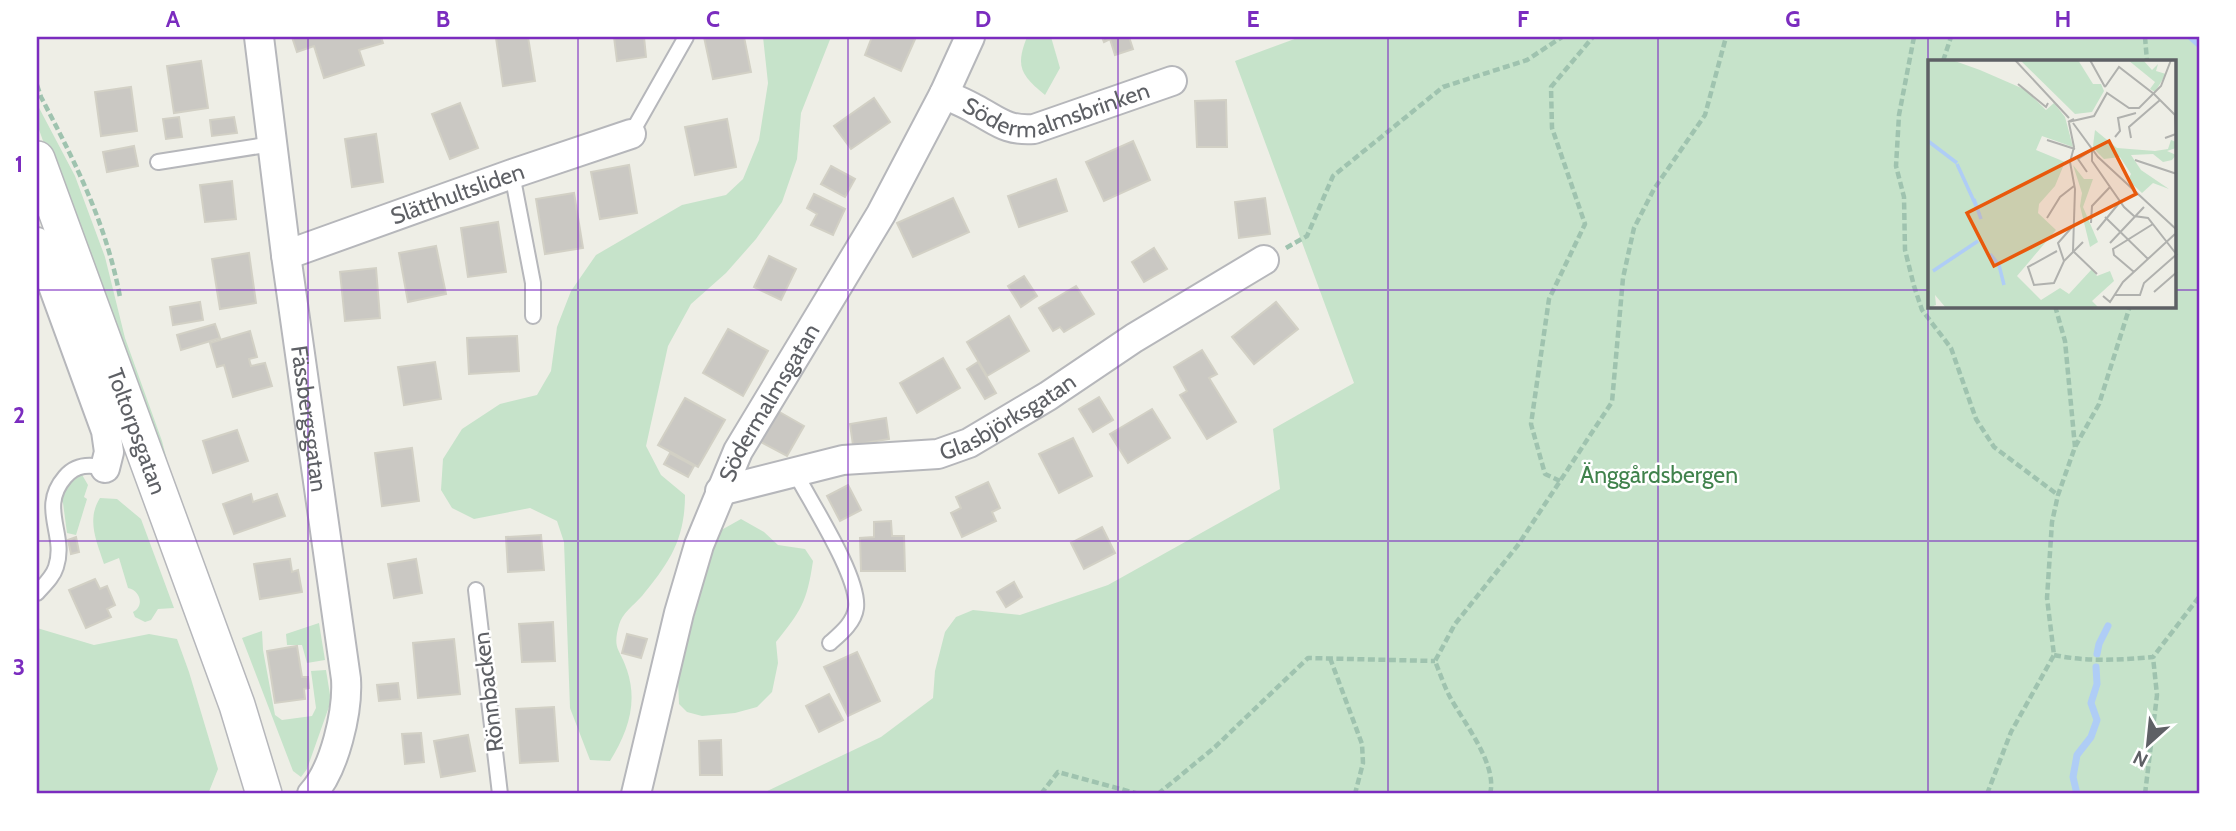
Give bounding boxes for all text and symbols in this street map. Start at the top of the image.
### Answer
text: A [166,5,181,33]
text: B [436,5,450,33]
text: C [706,5,720,33]
text: D [975,5,991,33]
text: E [1246,5,1260,33]
text: F [1517,5,1529,33]
text: G [1785,5,1801,33]
text: H [2055,5,2071,33]
inset map [1928,60,2176,308]
street label: Södermalmsbrinken [958,76,1153,143]
text: 1 [15,150,23,178]
street label: Slätthultsliden [387,157,528,230]
street label: Södermalmsgatan [713,318,826,486]
street label: Fässbergsgatan [285,344,333,494]
street label: Toltorpsgatan [101,364,173,498]
street label: Glasbjörksgatan [936,367,1081,466]
text: 2 [13,401,25,429]
park label: Änggårdsbergen [1580,461,1738,489]
street label: Rönnbacken [467,631,509,753]
text: 3 [13,653,25,681]
north arrow [2114,708,2184,778]
text: N [2129,745,2152,772]

